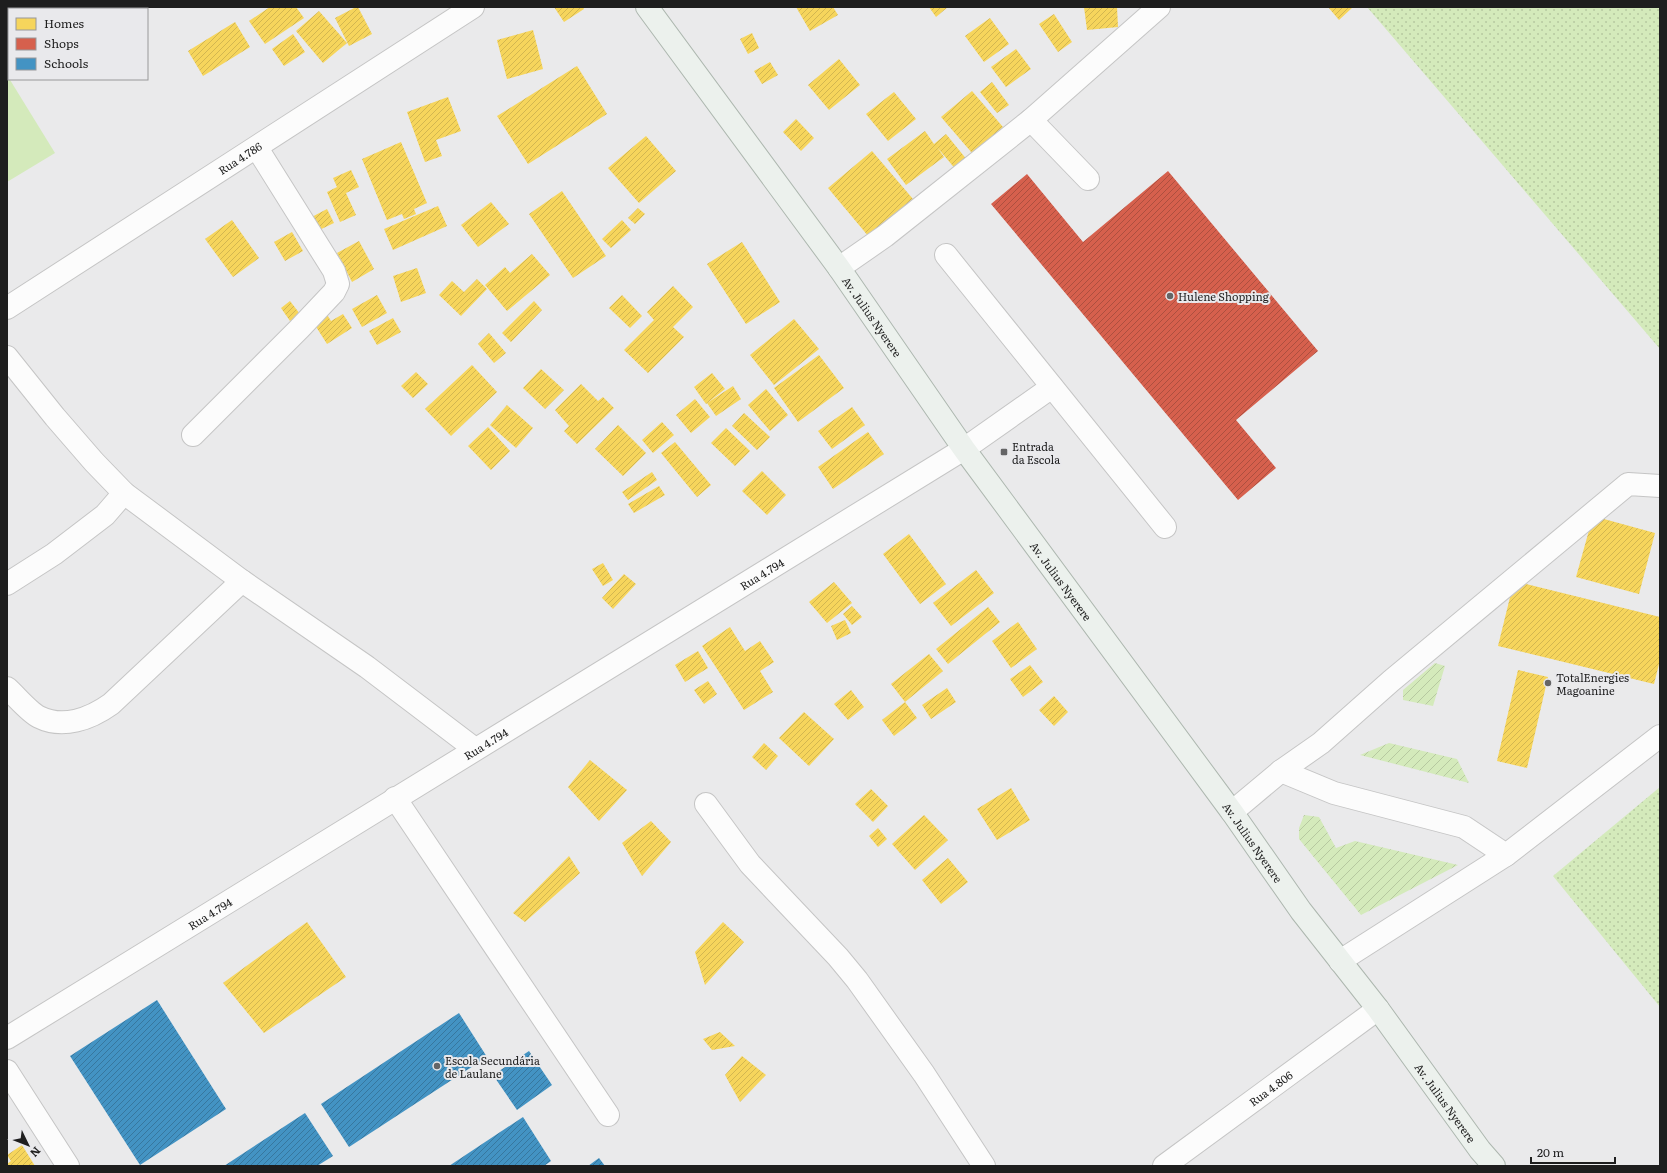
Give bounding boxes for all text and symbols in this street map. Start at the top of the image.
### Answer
legend [8,8,148,80]
text: Homes [44,14,84,32]
text: Shops [44,34,79,52]
text: Schools [44,54,89,72]
street label: Rua 4.786 [215,138,265,178]
street label: Av. Julius Nyerere [839,273,906,360]
place label: Hulene Shopping [1178,288,1270,304]
marker: Hulene Shopping [1165,291,1175,301]
place label: Entrada da Escola [1012,438,1060,467]
marker: Entrada da Escola [999,447,1009,457]
street label: Av. Julius Nyerere [1027,538,1096,624]
street label: Rua 4.794 [736,554,787,593]
place label: TotalEnergies Magoanine [1556,669,1629,698]
marker: TotalEnergies Magoanine [1543,678,1553,688]
street label: Rua 4.794 [461,724,511,763]
street label: Av. Julius Nyerere [1219,799,1287,886]
street label: Rua 4.794 [185,894,235,933]
place label: Escola Secundária de Laulane [445,1052,540,1081]
street label: Av. Julius Nyerere [1411,1060,1480,1146]
marker: Escola Secundária de Laulane [432,1061,442,1071]
street label: Rua 4.806 [1245,1066,1296,1109]
north arrow [8,1125,48,1165]
scale bar [1531,1139,1615,1165]
text: 20 m [1537,1143,1564,1161]
text: N [27,1144,45,1161]

